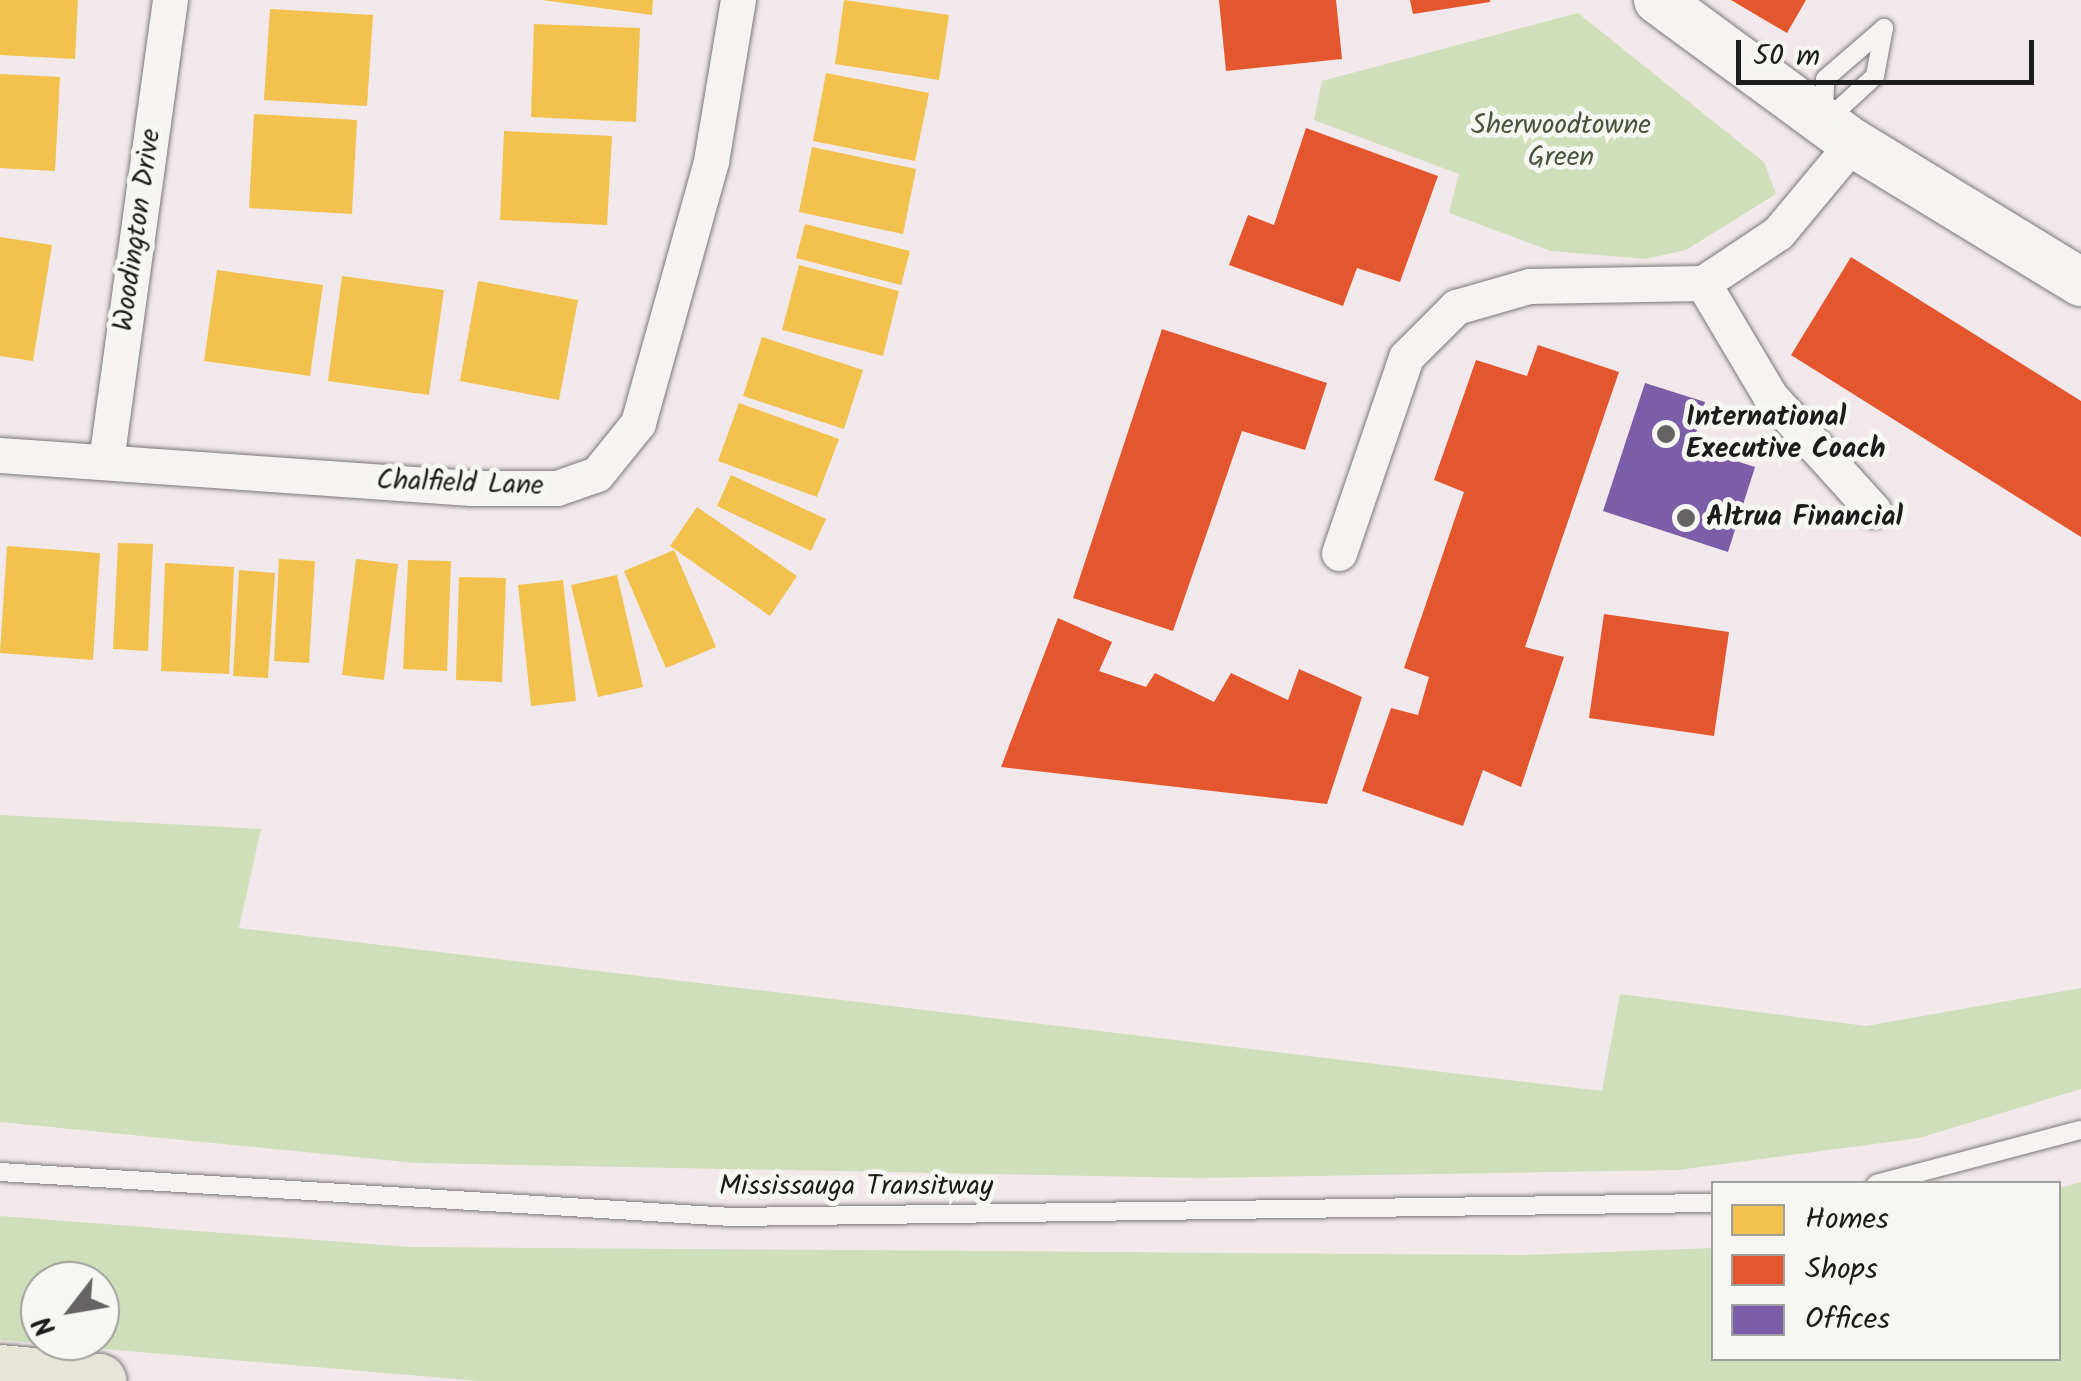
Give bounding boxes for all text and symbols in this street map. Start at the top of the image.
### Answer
scale bar [1741,20,2038,82]
text: 50 m [1753,33,1820,81]
park label: Sherwoodtowne Green [1471,109,1651,175]
street label: Woodington Drive [107,127,169,333]
place label: International Executive Coach [1686,401,1886,467]
marker: International Executive Coach [1655,423,1677,445]
street label: Chalfield Lane [376,464,544,504]
place label: Altrua Financial [1706,501,1903,535]
marker: Altrua Financial [1675,507,1697,529]
street label: Mississauga Transitway [719,1170,993,1204]
legend [1711,1181,2061,1361]
text: Homes [1805,1196,1889,1244]
text: Shops [1805,1246,1878,1294]
north arrow [20,1261,120,1361]
text: Offices [1805,1296,1890,1344]
text: N [22,1307,69,1345]

